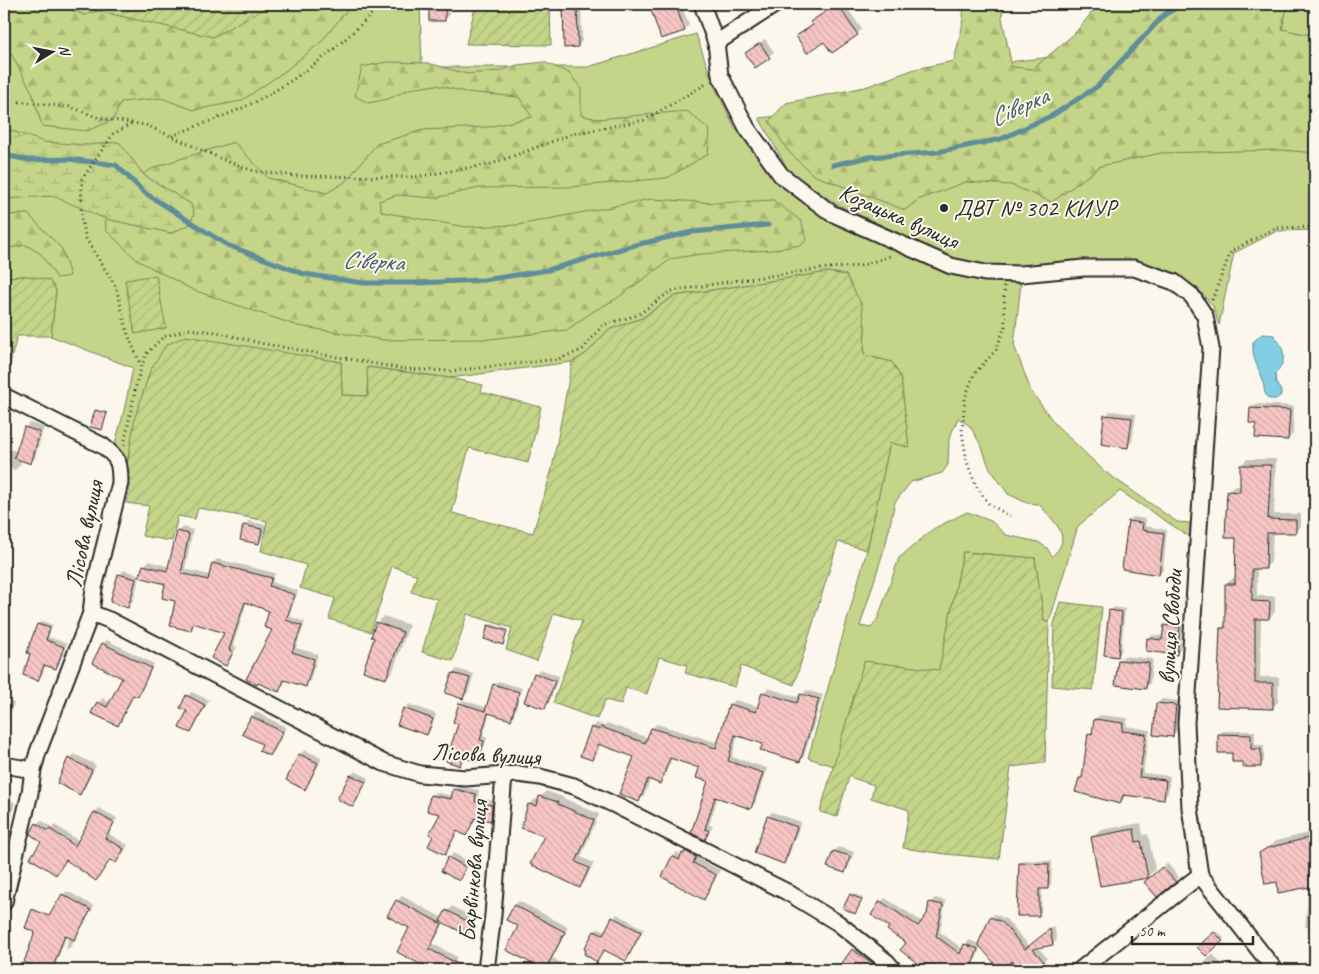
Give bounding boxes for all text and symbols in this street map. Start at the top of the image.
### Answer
north arrow [28,28,78,78]
text: N [55,44,74,58]
water label: Сіверка [985,79,1055,134]
street label: Козацька вулиця [834,176,965,257]
place label: ДВТ № 302 КИУР [954,193,1119,223]
marker: ДВТ № 302 КИУР [938,202,950,214]
water label: Сіверка [342,243,406,279]
street label: Лісова вулиця [58,477,110,590]
street label: вулиця Свободи [1151,567,1189,685]
street label: Лісова вулиця [431,736,542,772]
street label: Барвінкова вулиця [452,798,494,943]
scale bar [1132,914,1253,946]
text: 50 m [1139,922,1166,941]

